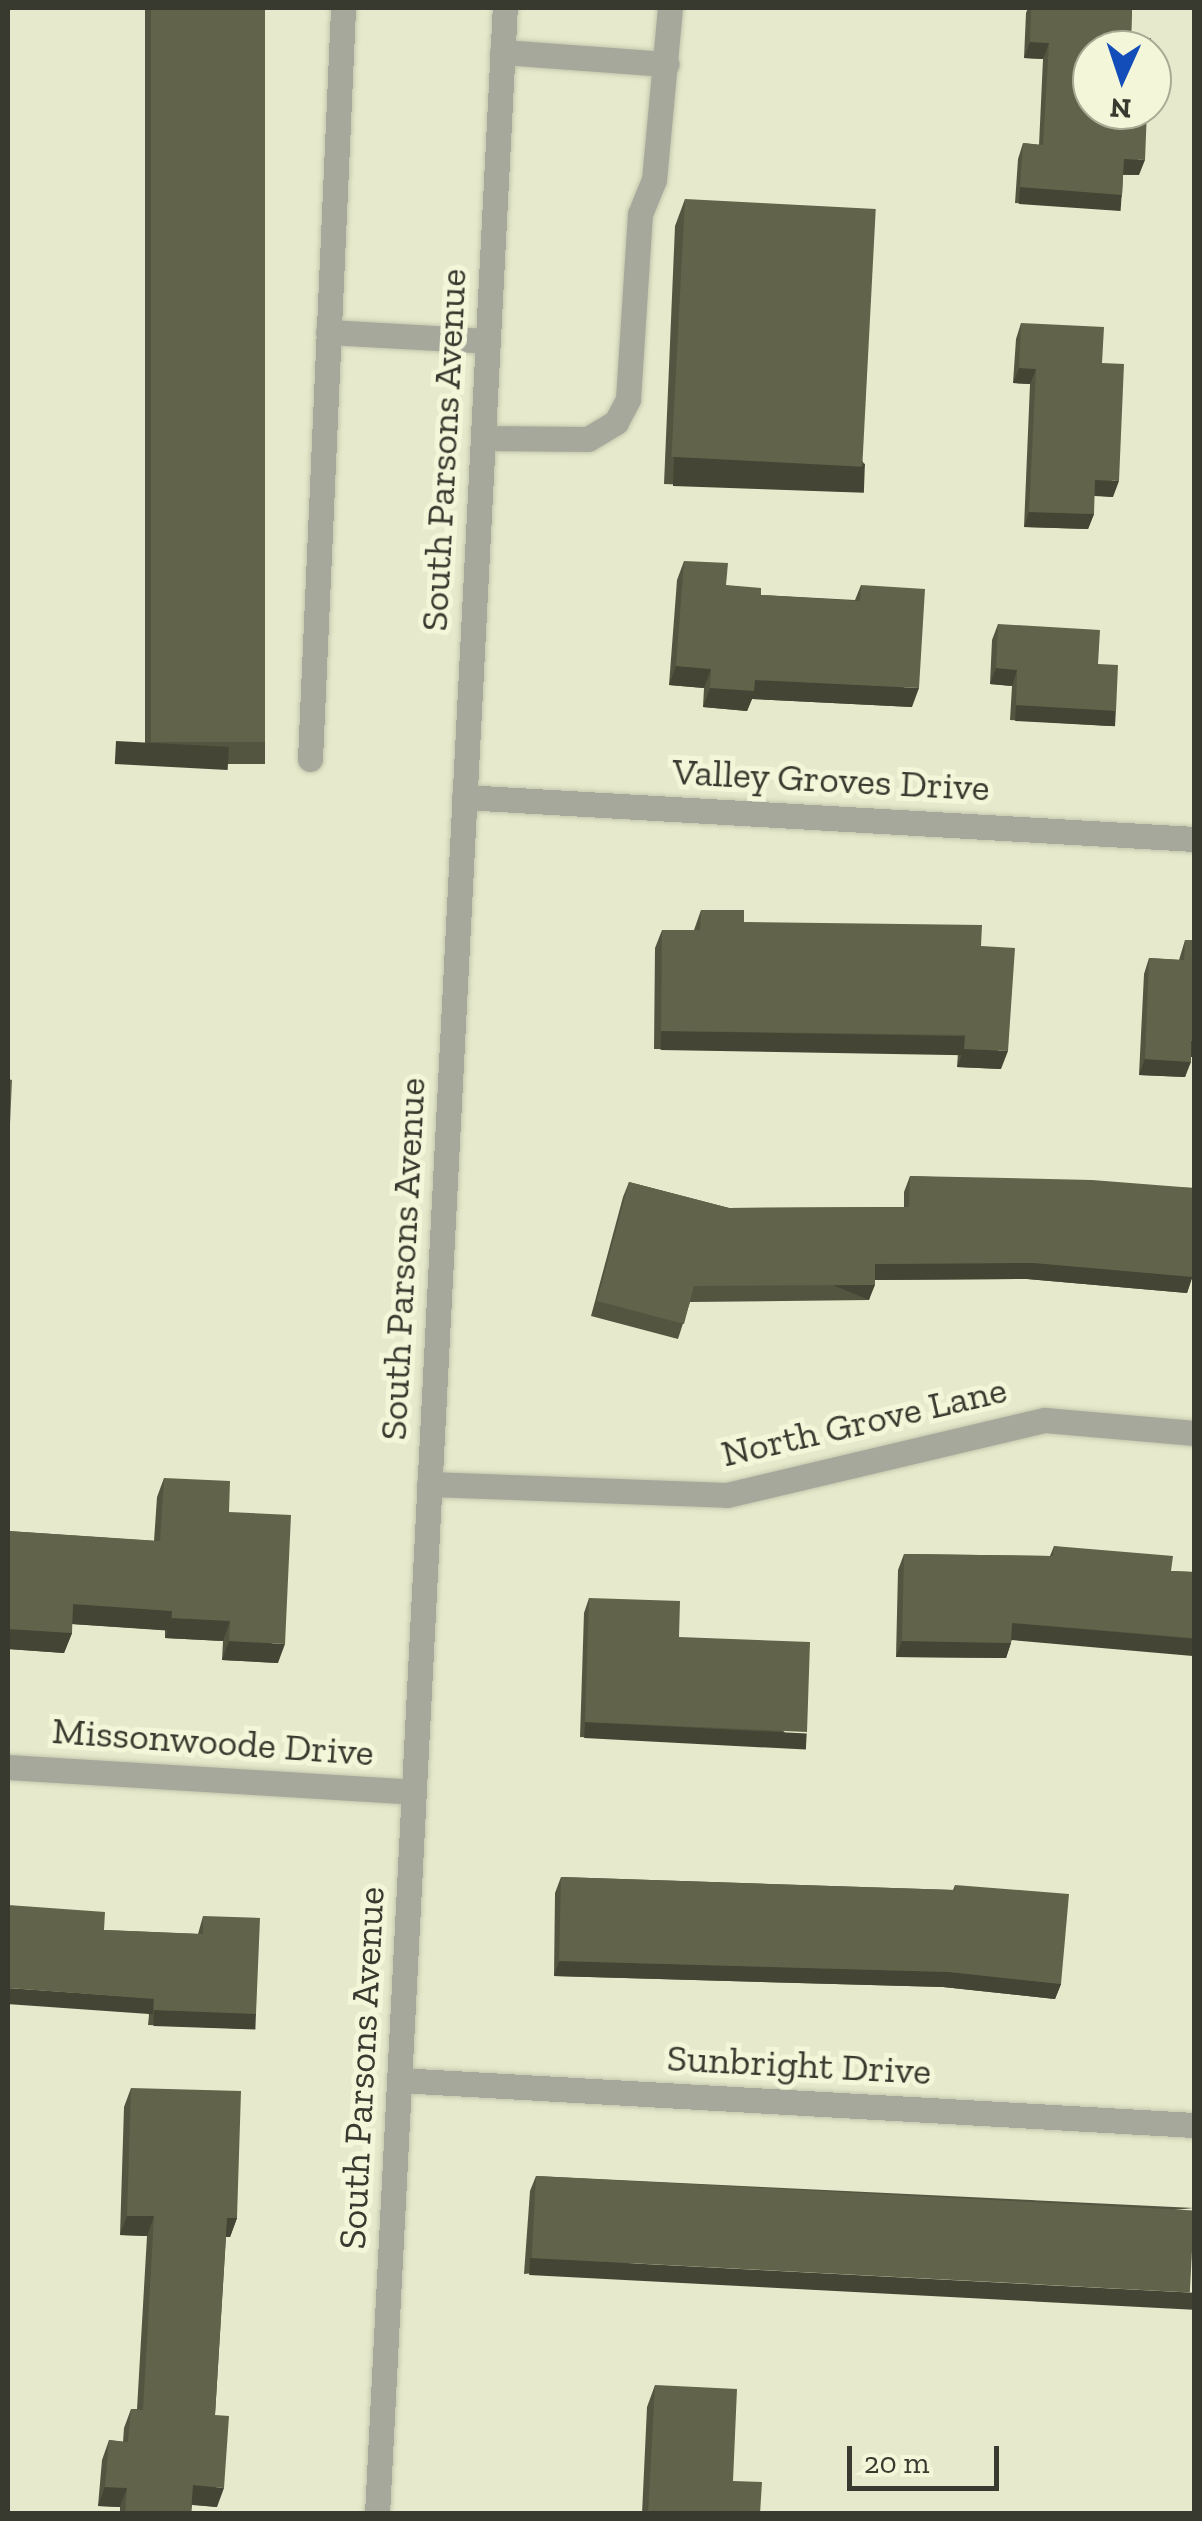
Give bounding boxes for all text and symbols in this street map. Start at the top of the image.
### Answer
north arrow [1072,30,1172,130]
text: N [1109,91,1132,125]
street label: South Parsons Avenue [412,267,476,633]
street label: Valley Groves Drive [671,749,991,811]
street label: South Parsons Avenue [371,1076,435,1442]
street label: North Grove Lane [717,1367,1011,1477]
street label: Missonwoode Drive [51,1708,375,1776]
street label: South Parsons Avenue [330,1885,394,2251]
street label: Sunbright Drive [666,2035,932,2095]
scale bar [852,2426,1004,2488]
text: 20 m [864,2445,929,2481]

